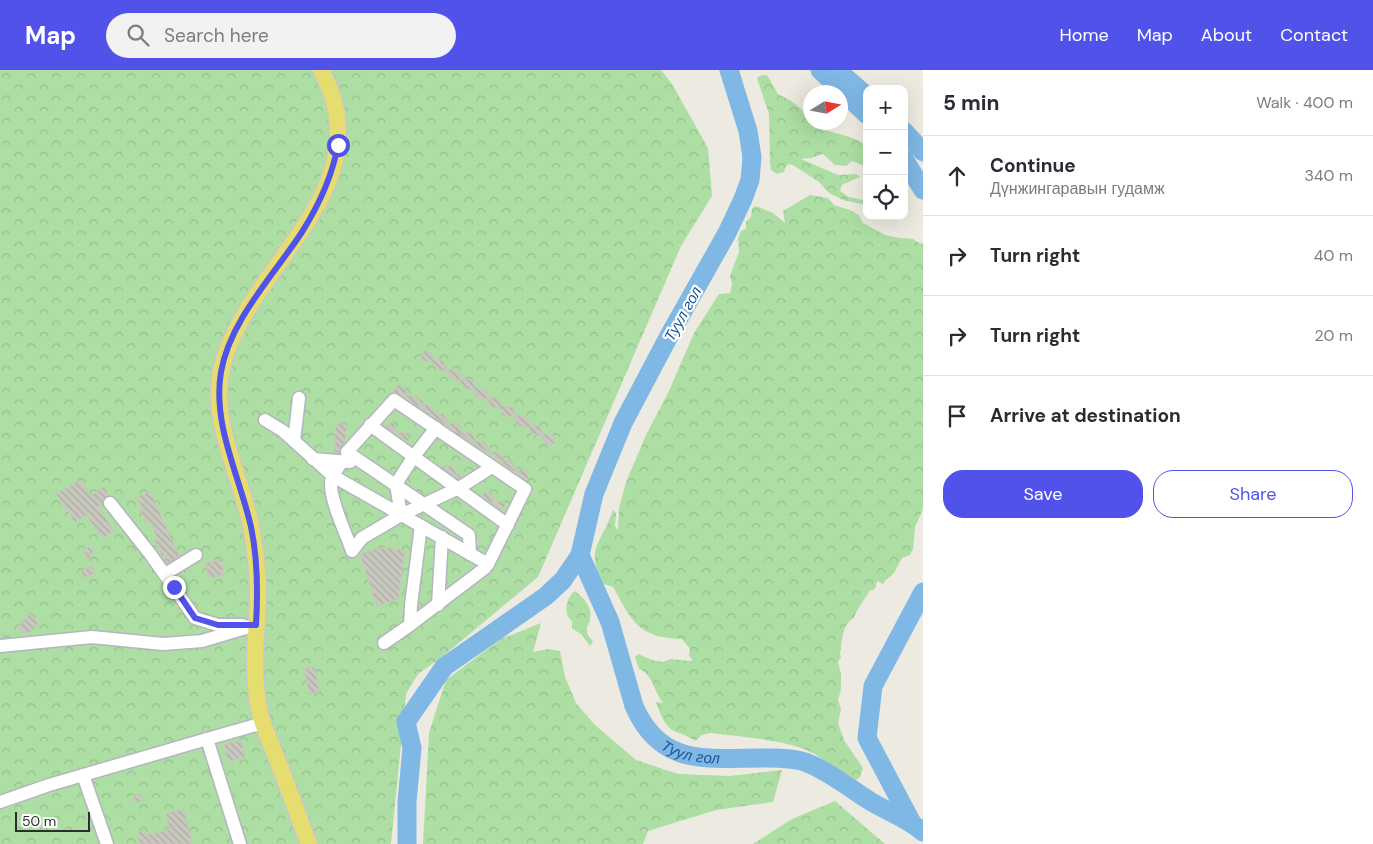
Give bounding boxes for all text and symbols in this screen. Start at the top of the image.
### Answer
search box [106,13,456,58]
text: Map [25,20,76,51]
icon: search [124,21,152,49]
text: Search here [164,23,269,48]
text: Home [1059,23,1109,47]
text: Map [1137,23,1173,47]
text: About [1201,23,1252,47]
text: Contact [1280,23,1348,47]
north arrow [803,85,848,130]
map controls [863,85,908,220]
button: + [863,85,908,130]
text: 5 min [943,89,999,117]
text: Walk · 400 m [1256,92,1353,113]
button: − [863,130,908,175]
route start [327,134,350,157]
text: Continue [990,153,1076,178]
icon: ahead [943,162,971,190]
text: 340 m [1304,165,1353,186]
button: locate [863,175,908,220]
text: Дүнжингаравын гудамж [990,178,1165,199]
icon: right [943,242,971,270]
text: Turn right [990,243,1080,268]
text: 40 m [1314,245,1353,266]
water label: Туул гол [660,282,707,345]
icon: right [943,322,971,350]
text: Turn right [990,323,1080,348]
text: 20 m [1314,325,1353,346]
icon: arrive [943,402,971,430]
text: Arrive at destination [990,403,1181,428]
button: Save [943,470,1143,518]
button: Share [1153,470,1353,518]
route end [163,576,186,599]
water label: Туул гол [657,736,721,768]
scale bar [15,809,90,832]
text: 50 m [22,812,56,830]

